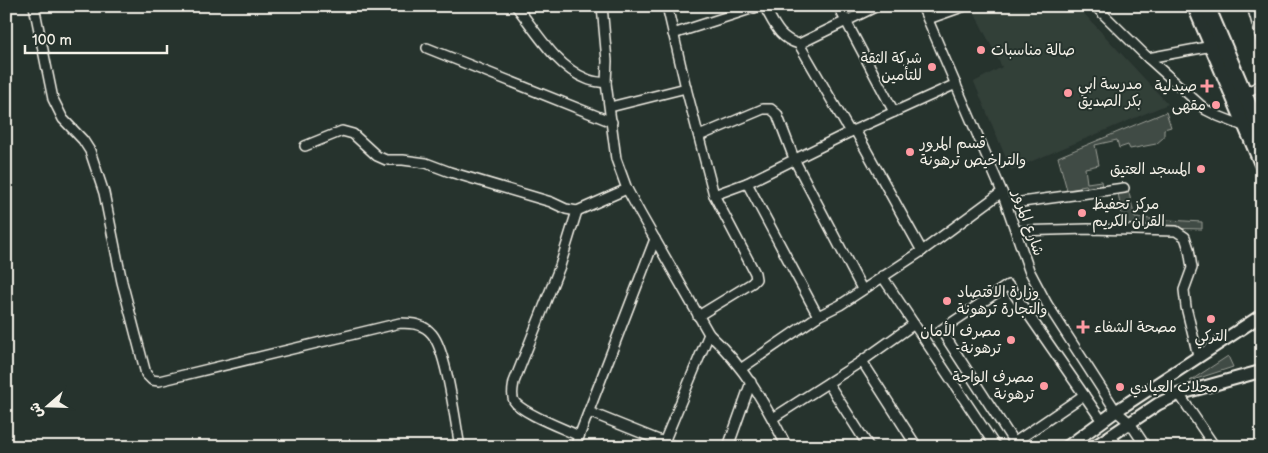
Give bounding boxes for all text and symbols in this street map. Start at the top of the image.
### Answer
scale bar [25,22,168,54]
text: 100 m [32,31,72,50]
place label: صالة مناسبات [991,41,1075,60]
marker: صالة مناسبات [975,44,987,56]
place label: شركة الثقة للتأمين [861,49,922,85]
marker: شركة الثقة للتأمين [926,61,938,73]
place label: مدرسة ابي بكر الصديق [1078,75,1142,111]
place label: صيدلية [1155,77,1197,96]
marker: صيدلية [1201,80,1213,92]
marker: مدرسة ابي بكر الصديق [1062,87,1074,99]
place label: مقهى [1172,96,1206,115]
marker: مقهى [1210,99,1222,111]
place label: قسم المرور والتراخيص ترهونة [919,134,1026,170]
marker: قسم المرور والتراخيص ترهونة [904,146,916,158]
place label: المسجد العتيق [1110,160,1191,179]
marker: المسجد العتيق [1195,163,1207,175]
street label: شارع المرور [1008,187,1048,258]
place label: مركز تحفيظ القران الكريم [1092,195,1165,233]
marker: مركز تحفيظ القران الكريم [1076,207,1088,219]
place label: وزارة الاقتصاد والتجارة ترهونة [957,283,1047,319]
marker: وزارة الاقتصاد والتجارة ترهونة [941,295,953,307]
marker: التركي [1205,313,1217,325]
place label: مصحة الشفاء [1094,318,1177,337]
marker: مصحة الشفاء [1076,320,1090,334]
place label: مصرف الأمان -ترهونة [920,321,1002,358]
place label: التركي [1195,327,1227,349]
marker: مصرف الأمان -ترهونة [1005,334,1017,346]
place label: مصرف الواحة ترهونة [952,368,1035,404]
place label: محلات العيادي [1130,378,1218,398]
north arrow [22,380,72,430]
marker: مصرف الواحة ترهونة [1038,380,1050,392]
marker: محلات العيادي [1114,381,1126,393]
text: ش [26,400,47,420]

